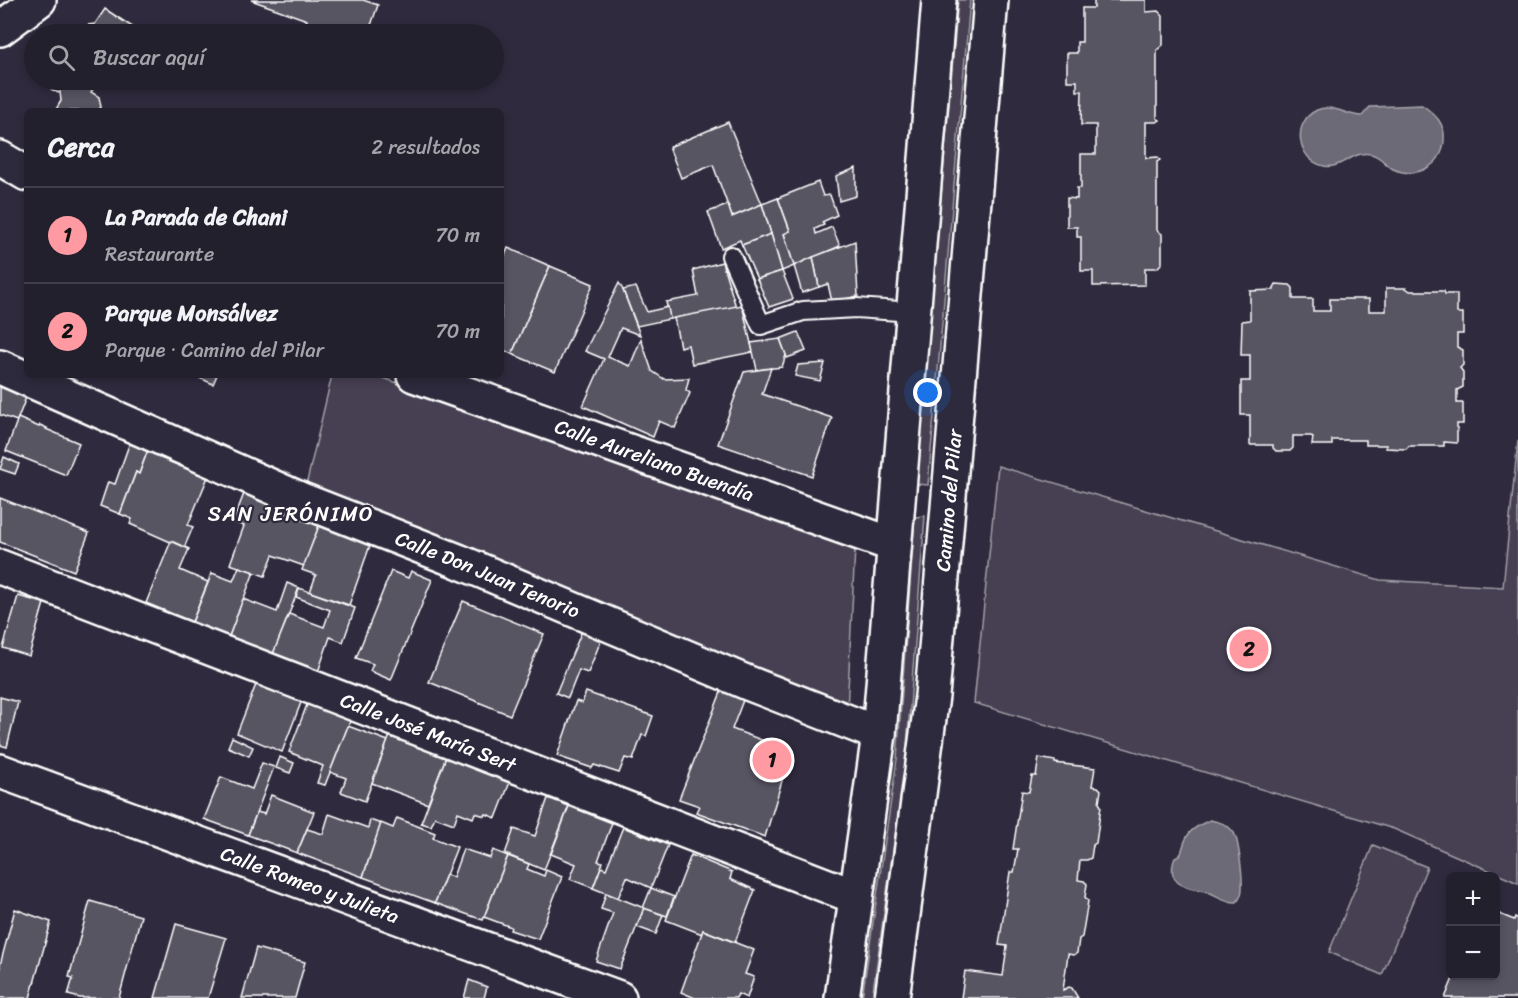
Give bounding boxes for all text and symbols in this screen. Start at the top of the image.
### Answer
search box [24,24,504,90]
text: Buscar aquí [93,38,205,77]
icon: search [45,41,78,74]
text: Cerca [48,124,114,170]
text: 2 resultados [371,130,480,165]
text: La Parada de Chani [105,198,287,237]
text: 1 [63,218,72,253]
text: 70 m [435,218,480,253]
text: Restaurante [105,237,214,272]
text: Parque Monsálvez [105,294,278,333]
text: 2 [62,314,73,349]
text: 70 m [435,314,480,349]
text: Parque · Camino del Pilar [105,333,324,368]
your location [913,378,942,407]
street label: Calle Aureliano Buendía [550,409,759,512]
street label: Camino del Pilar [925,427,972,573]
district label: SAN JERÓNIMO [208,495,374,533]
street label: Calle Don Juan Tenorio [390,521,586,628]
pin: 2 [1230,626,1268,672]
street label: Calle José María Sert [335,682,522,782]
pin: 1 [752,738,792,783]
street label: Calle Romeo y Julieta [216,836,404,933]
map controls [1446,872,1500,980]
button: + [1446,872,1500,926]
button: − [1446,926,1500,980]

